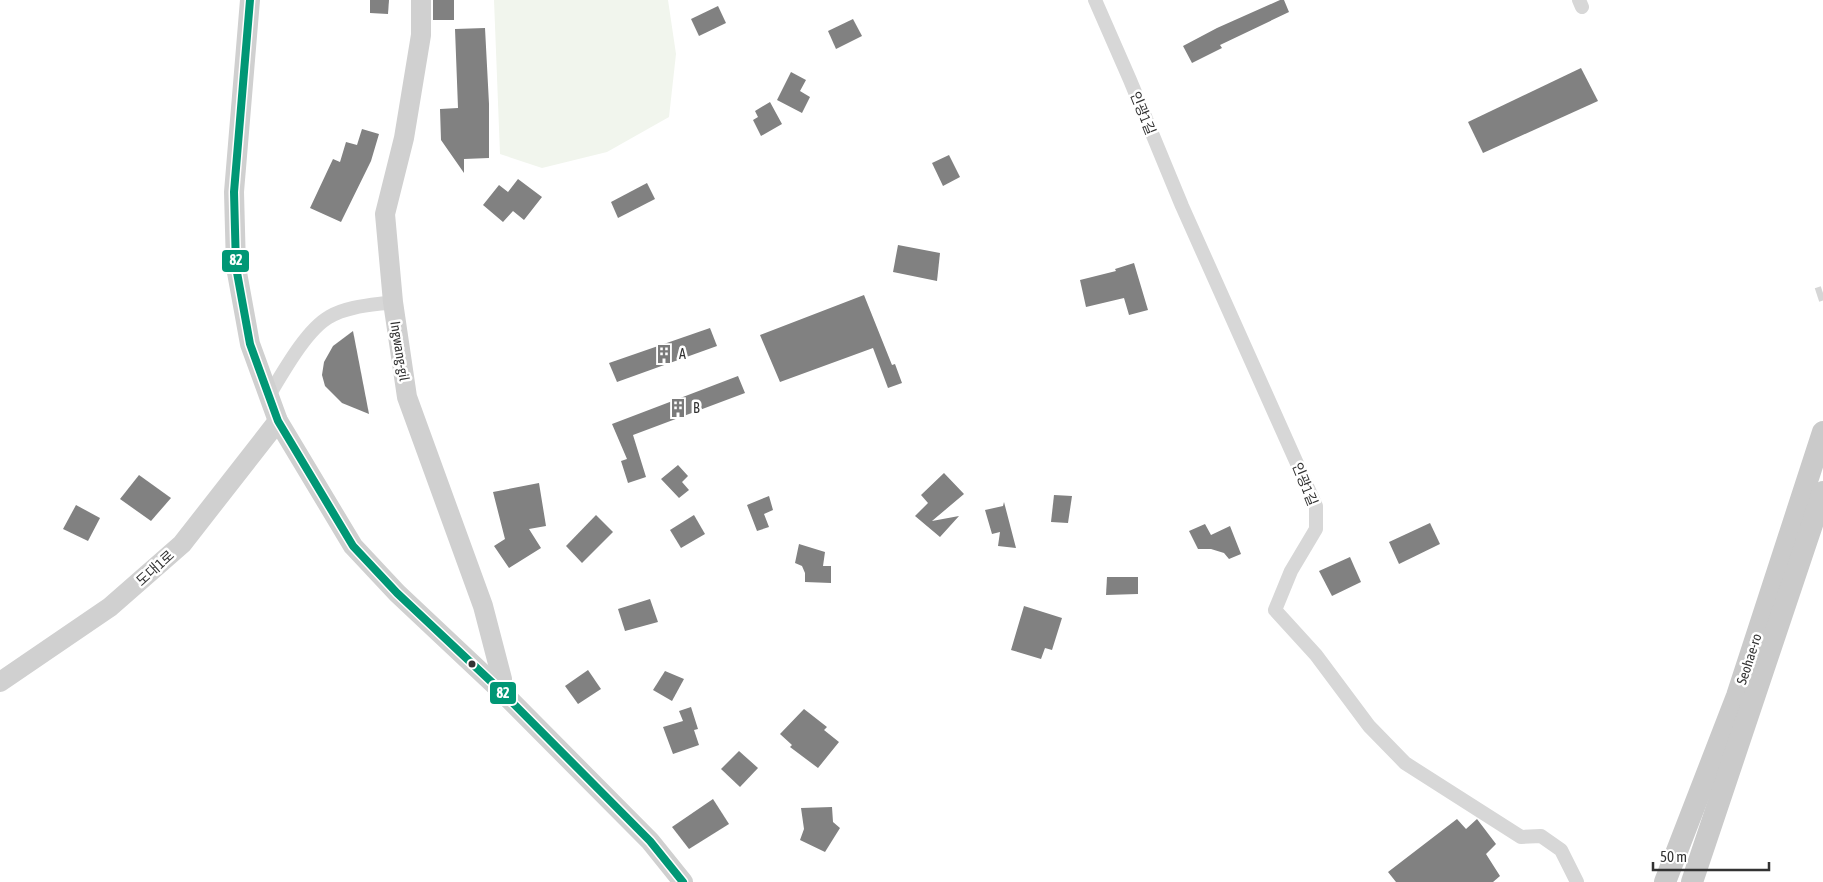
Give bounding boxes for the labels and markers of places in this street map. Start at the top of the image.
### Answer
building icon: A [653,343,675,365]
place label: A [679,346,686,362]
building icon: B [667,397,689,419]
place label: B [693,400,700,416]
unlabelled marker [467,659,477,669]

